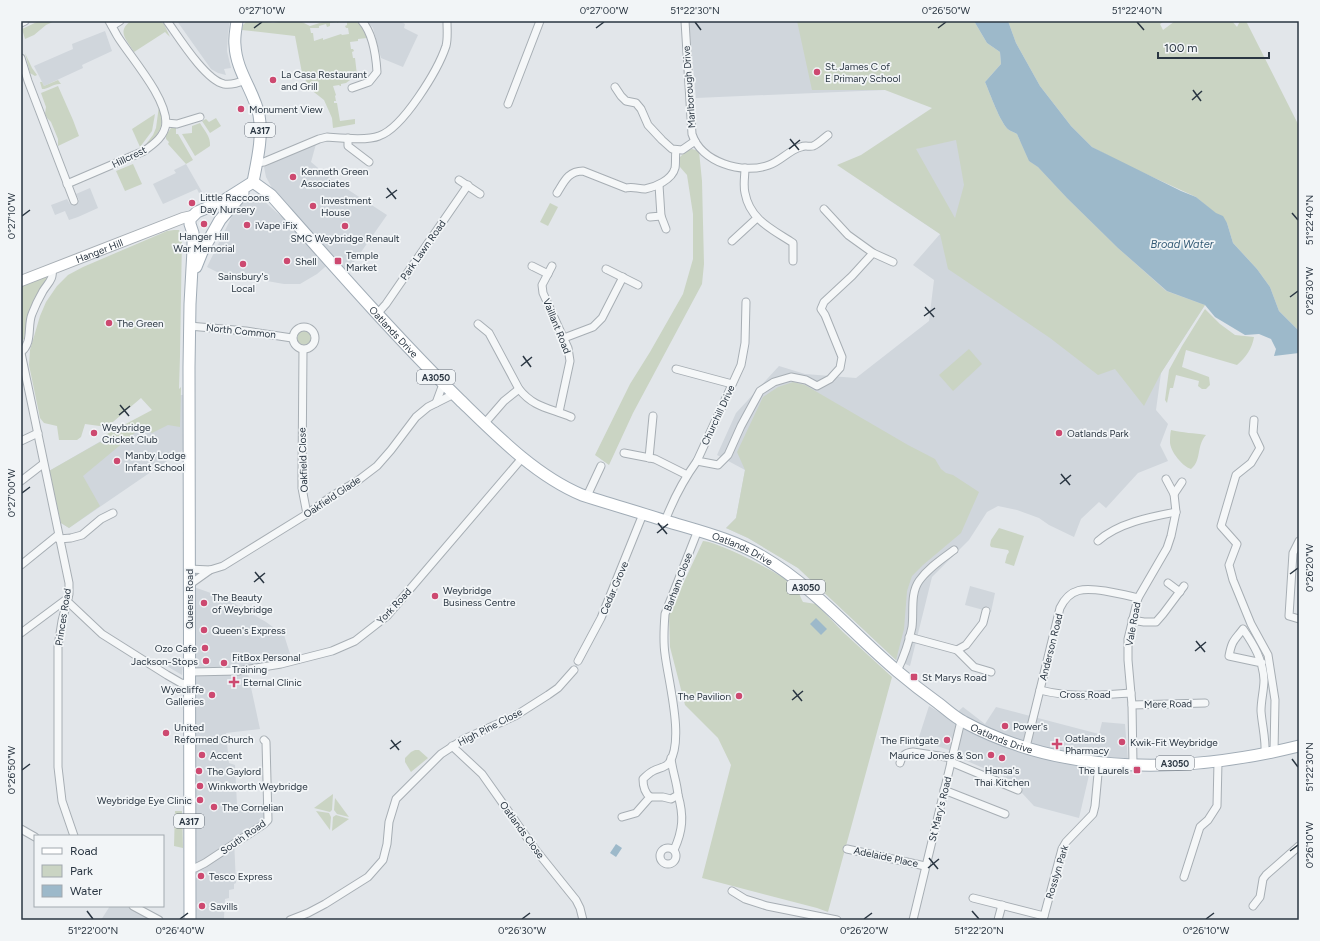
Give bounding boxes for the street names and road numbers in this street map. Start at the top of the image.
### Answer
street label: Marlborough Drive [680,45,698,129]
road number: A317 [245,123,275,137]
street label: Hillcrest [110,143,149,171]
street label: Park Lawn Road [397,217,449,283]
street label: Hanger Hill [74,235,125,266]
street label: Vaillant Road [540,297,574,356]
street label: Oatlands Drive [367,303,421,361]
street label: North Common [205,321,277,341]
road number: A3050 [417,370,455,384]
street label: Churchill Drive [698,382,738,447]
street label: Oakfield Close [295,427,311,493]
street label: Oakfield Glade [301,473,363,521]
street label: Oatlands Drive [710,529,776,568]
street label: Barham Close [661,550,695,613]
street label: Cedar Grove [597,559,631,617]
street label: Queens Road [183,569,196,629]
road number: A3050 [787,580,825,594]
street label: York Road [374,585,414,627]
street label: Princes Road [52,587,74,647]
street label: Vale Road [1122,601,1144,647]
street label: Anderson Road [1036,612,1066,682]
street label: Cross Road [1059,688,1111,701]
street label: Mere Road [1144,697,1192,711]
street label: High Pine Close [456,705,525,749]
street label: Oatlands Drive [968,720,1035,756]
road number: A3050 [1156,756,1194,770]
street label: St Mary's Road [926,775,954,843]
street label: Oatlands Close [497,799,548,862]
road number: A317 [174,814,204,828]
street label: South Road [218,817,268,857]
street label: Rosslyn Park [1043,843,1071,901]
street label: Adelaide Place [853,844,920,870]

